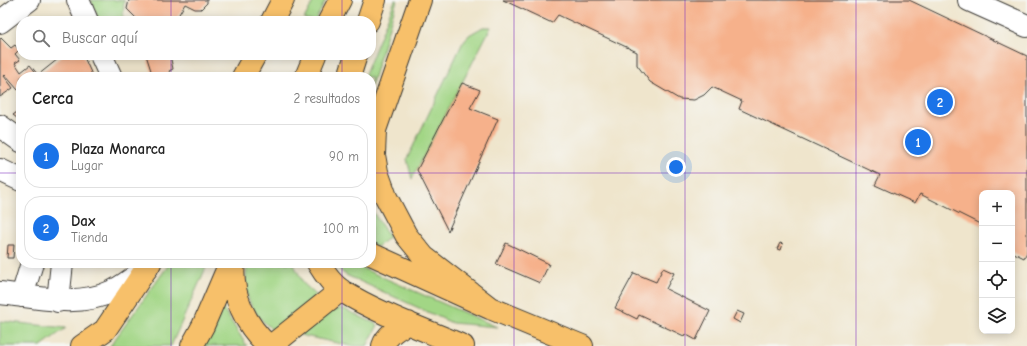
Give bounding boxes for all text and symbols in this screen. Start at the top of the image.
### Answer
search box [16,16,376,60]
icon: search [30,27,52,49]
text: Buscar aquí [62,29,138,47]
pin: 2 [927,87,953,117]
text: Cerca [32,89,74,108]
text: 2 resultados [293,91,360,106]
pin: 1 [905,127,931,157]
text: Plaza Monarca [71,140,165,158]
text: 1 [43,149,49,164]
text: 90 m [329,149,359,164]
your location [666,157,686,177]
text: Lugar [71,158,103,173]
map controls [979,190,1015,334]
button: + [979,190,1015,226]
text: Dax [71,212,95,230]
text: 2 [43,221,49,236]
text: 100 m [323,221,359,236]
button: − [979,226,1015,262]
text: Tienda [71,230,108,245]
button: locate [979,262,1015,298]
button: layers [979,298,1015,334]

